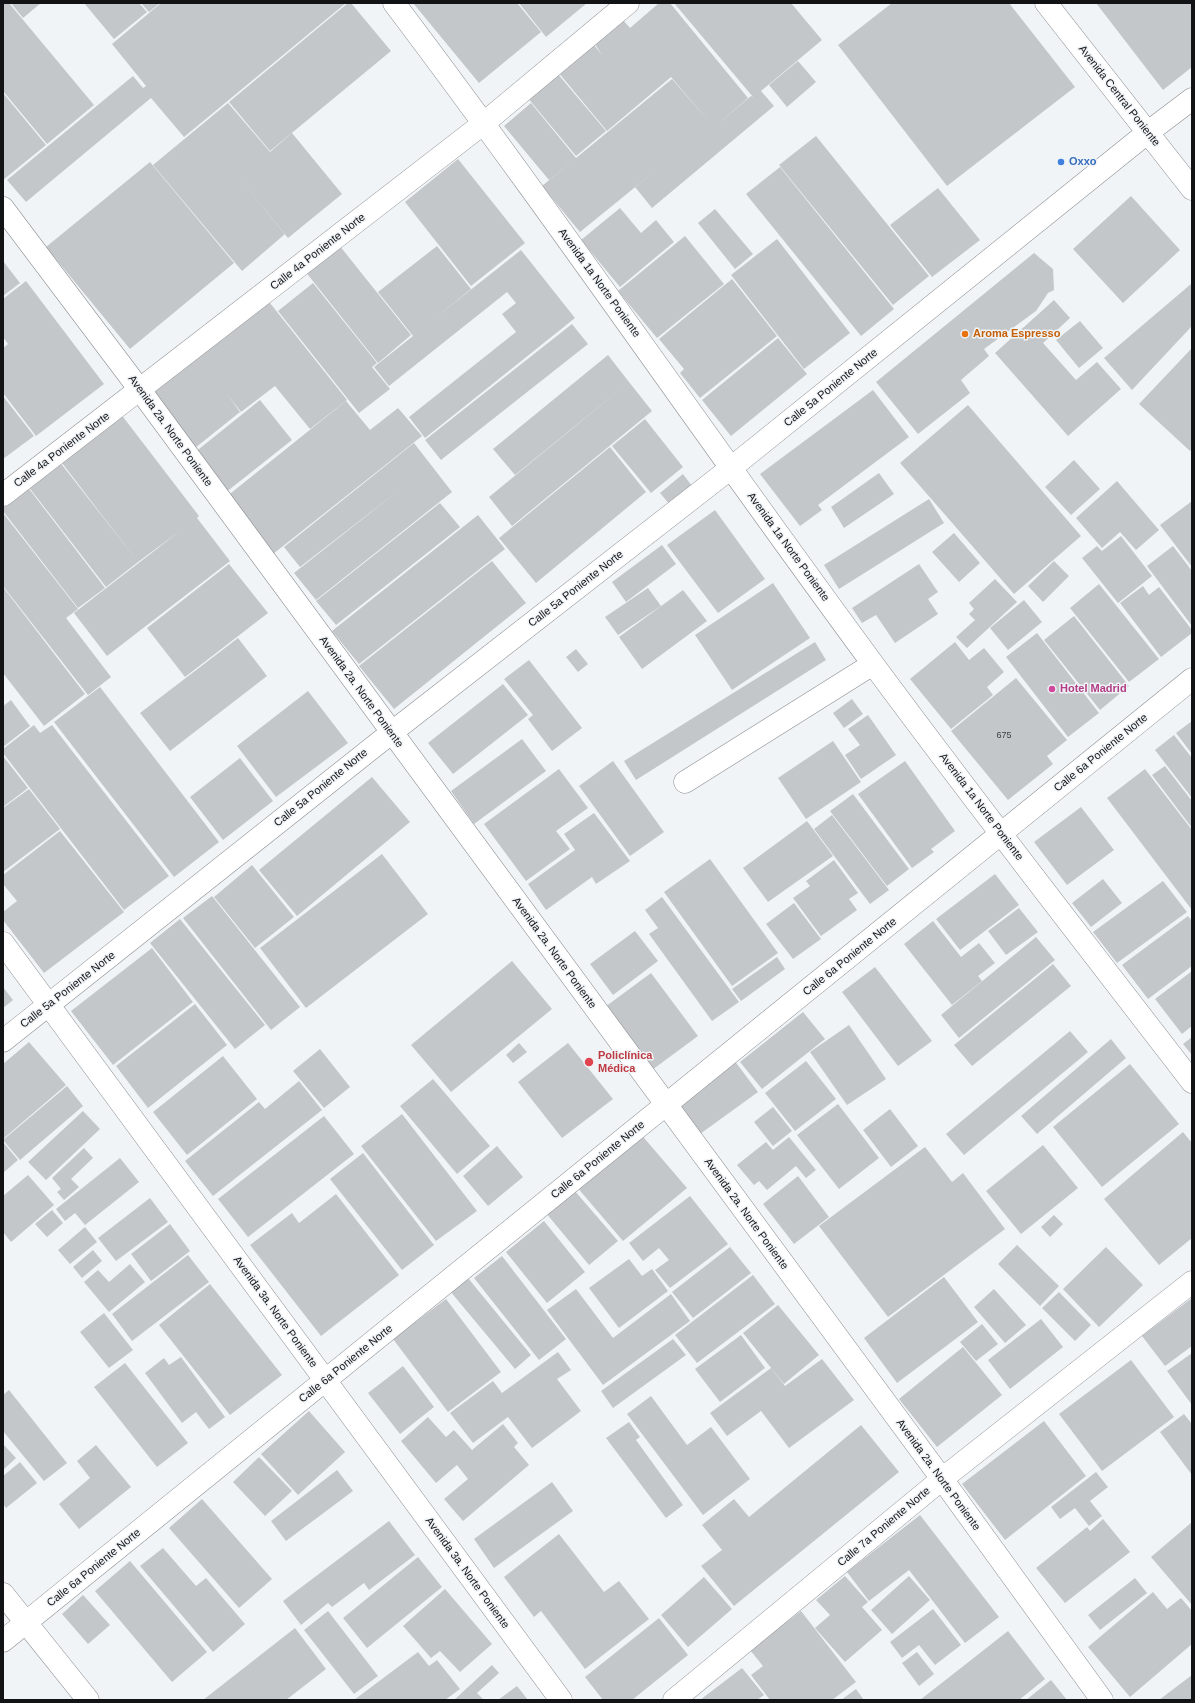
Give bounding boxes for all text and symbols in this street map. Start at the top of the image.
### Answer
street label: Avenida Central Poniente [1075,43,1163,149]
place label: Oxxo [1069,155,1097,169]
marker: Oxxo [1056,157,1066,167]
street label: Calle 4a Poniente Norte [268,211,368,293]
street label: Avenida 1a Norte Poniente [555,226,643,340]
place label: Aroma Espresso [973,327,1060,341]
marker: Aroma Espresso [960,329,970,339]
street label: Calle 5a Poniente Norte [781,346,881,430]
street label: Avenida 2a. Norte Poniente [125,373,215,489]
street label: Calle 4a Poniente Norte [11,410,113,490]
street label: Avenida 1a Norte Poniente [744,490,832,604]
street label: Calle 5a Poniente Norte [526,548,626,630]
street label: Avenida 2a. Norte Poniente [316,634,406,750]
place label: Hotel Madrid [1060,682,1127,696]
marker: Hotel Madrid [1047,684,1057,694]
street label: Calle 6a Poniente Norte [1051,711,1151,795]
house number: 675 [996,731,1012,741]
street label: Calle 5a Poniente Norte [271,746,371,830]
street label: Avenida 1a Norte Poniente [936,751,1026,863]
street label: Avenida 2a. Norte Poniente [509,895,599,1011]
street label: Calle 6a Poniente Norte [800,915,900,999]
street label: Calle 5a Poniente Norte [18,949,118,1031]
place label: Policlínica Médica [598,1049,652,1075]
marker: Policlínica Médica [583,1056,595,1068]
street label: Calle 6a Poniente Norte [548,1118,648,1202]
street label: Avenida 2a. Norte Poniente [701,1156,791,1272]
street label: Avenida 3a. Norte Poniente [230,1254,320,1370]
street label: Calle 6a Poniente Norte [296,1322,396,1406]
street label: Avenida 2a. Norte Poniente [893,1417,983,1533]
street label: Calle 7a Poniente Norte [835,1484,933,1570]
street label: Avenida 3a. Norte Poniente [422,1515,512,1631]
street label: Calle 6a Poniente Norte [44,1526,144,1610]

